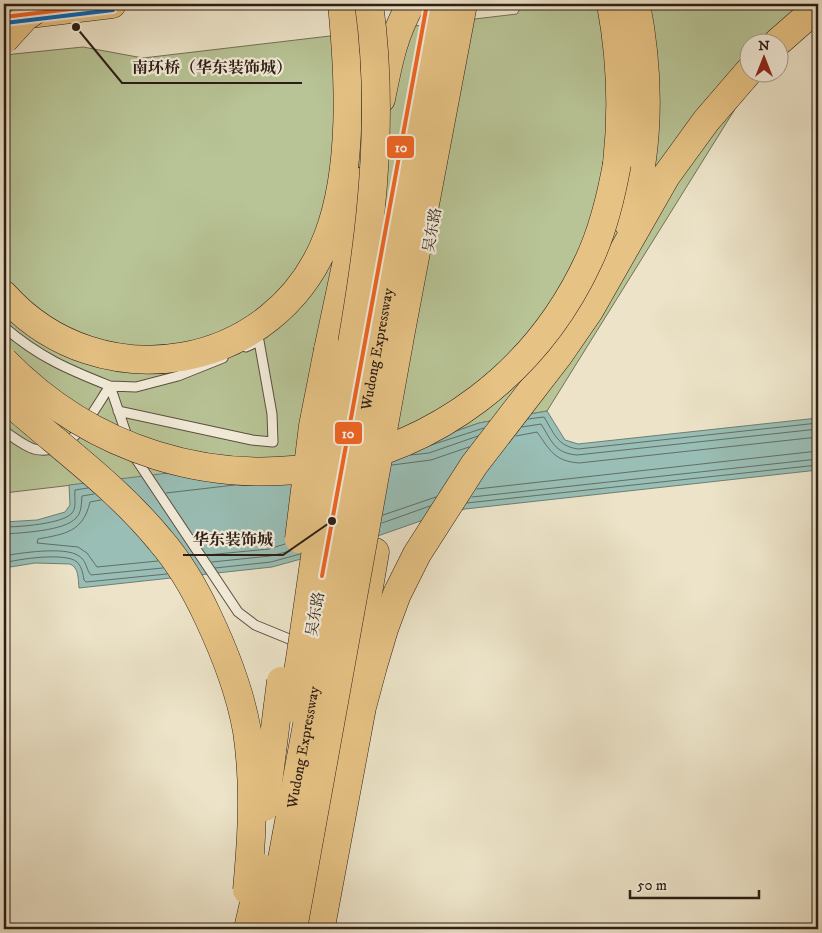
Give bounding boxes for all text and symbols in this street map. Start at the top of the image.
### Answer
north arrow [740,32,790,82]
text: N [758,37,770,55]
callout: 南环桥（华东装饰城） [122,52,302,83]
text: 南环桥（华东装饰城） [132,58,292,78]
line badge: 10 [386,135,415,159]
text: 10 [395,139,408,157]
street label: 吴东路 [419,206,446,254]
street label: Wudong Expressway [357,286,398,413]
line badge: 10 [334,421,363,445]
text: 10 [342,425,355,443]
callout: 华东装饰城 [183,524,283,555]
text: 华东装饰城 [193,530,273,550]
street label: 吴东路 [302,590,329,638]
street label: Wudong Expressway [282,684,324,811]
scale bar [630,868,758,900]
text: 50 m [637,876,667,895]

